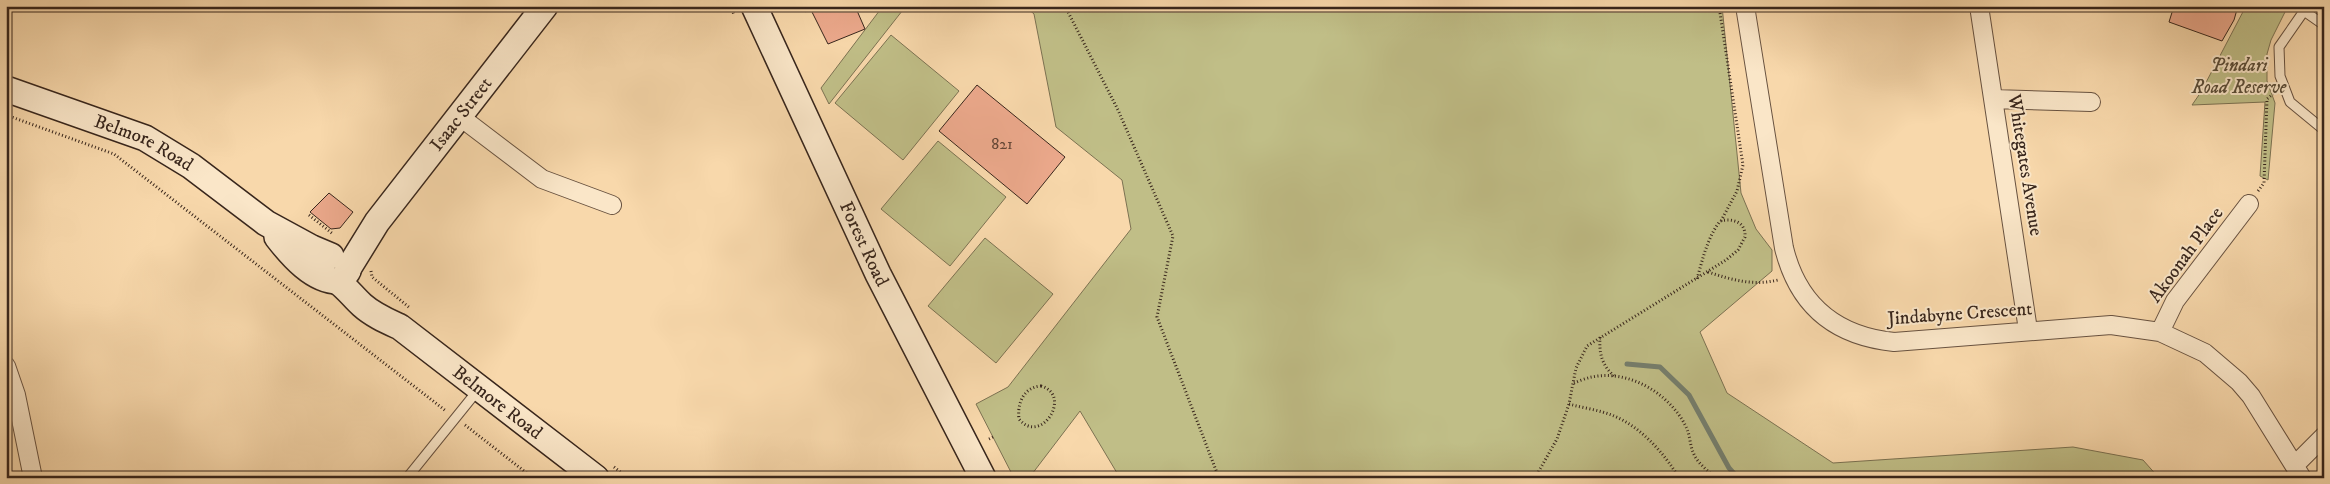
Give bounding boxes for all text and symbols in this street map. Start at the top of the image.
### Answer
park label: Pindari Road Reserve [2191,54,2287,99]
street label: Isaac Street [425,72,497,156]
street label: Whitegates Avenue [2002,92,2048,238]
street label: Belmore Road [91,109,198,176]
house number: 821 [991,134,1013,154]
street label: Forest Road [834,198,894,291]
street label: Akoonah Place [2144,203,2228,307]
street label: Jindabyne Crescent [1885,297,2033,331]
street label: Belmore Road [448,360,548,444]

